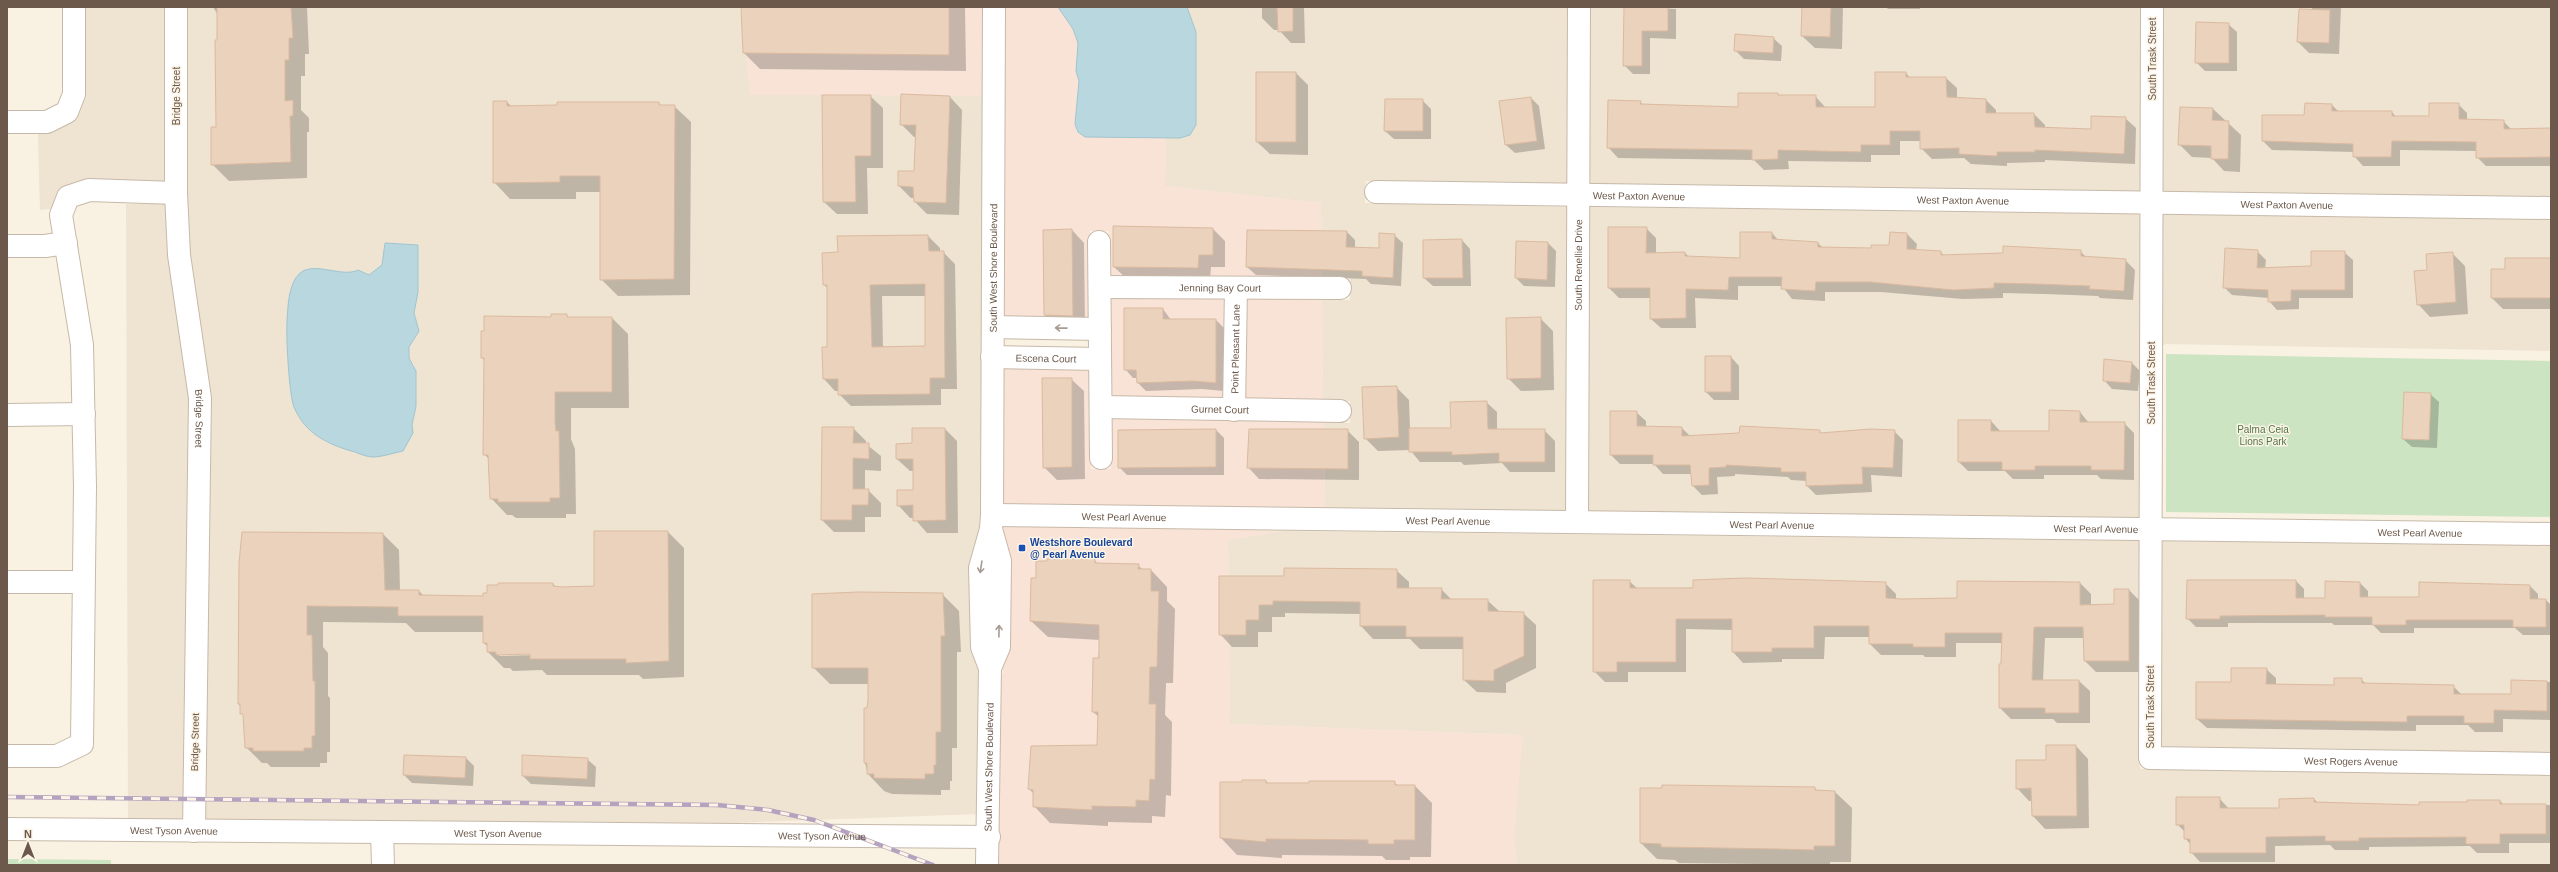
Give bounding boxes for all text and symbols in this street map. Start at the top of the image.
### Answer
street label: South Trask Street [2147,17,2158,100]
street label: Bridge Street [171,67,182,125]
street label: West Paxton Avenue [1593,189,1686,202]
street label: West Paxton Avenue [1917,194,2010,206]
street label: West Paxton Avenue [2241,198,2334,211]
street label: South West Shore Boulevard [987,204,999,333]
street label: South Renellie Drive [1572,219,1584,311]
street label: Jenning Bay Court [1179,282,1261,293]
street label: Point Pleasant Lane [1229,304,1241,394]
one-way arrow [1055,324,1068,332]
street label: South Trask Street [2146,341,2157,424]
street label: Escena Court [1016,352,1077,364]
street label: Bridge Street [193,388,206,448]
street label: Gurnet Court [1191,403,1249,415]
park label: Palma Ceia Lions Park [2237,424,2289,447]
street label: West Pearl Avenue [1082,511,1167,523]
street label: West Pearl Avenue [1406,515,1491,527]
street label: West Pearl Avenue [1730,518,1815,531]
street label: West Pearl Avenue [2053,522,2139,534]
street label: West Pearl Avenue [2377,526,2463,538]
place label: Westshore Boulevard @ Pearl Avenue [1030,537,1133,560]
marker: Westshore Boulevard @ Pearl Avenue [1017,543,1027,553]
one-way arrow [977,560,985,573]
one-way arrow [996,625,1003,638]
street label: South Trask Street [2145,665,2156,748]
street label: South West Shore Boulevard [982,703,995,832]
street label: Bridge Street [189,713,201,771]
street label: West Rogers Avenue [2304,755,2398,767]
north arrow [8,824,48,864]
street label: West Tyson Avenue [130,825,218,836]
street label: West Tyson Avenue [454,827,542,839]
text: N [24,828,32,840]
street label: West Tyson Avenue [778,830,866,842]

